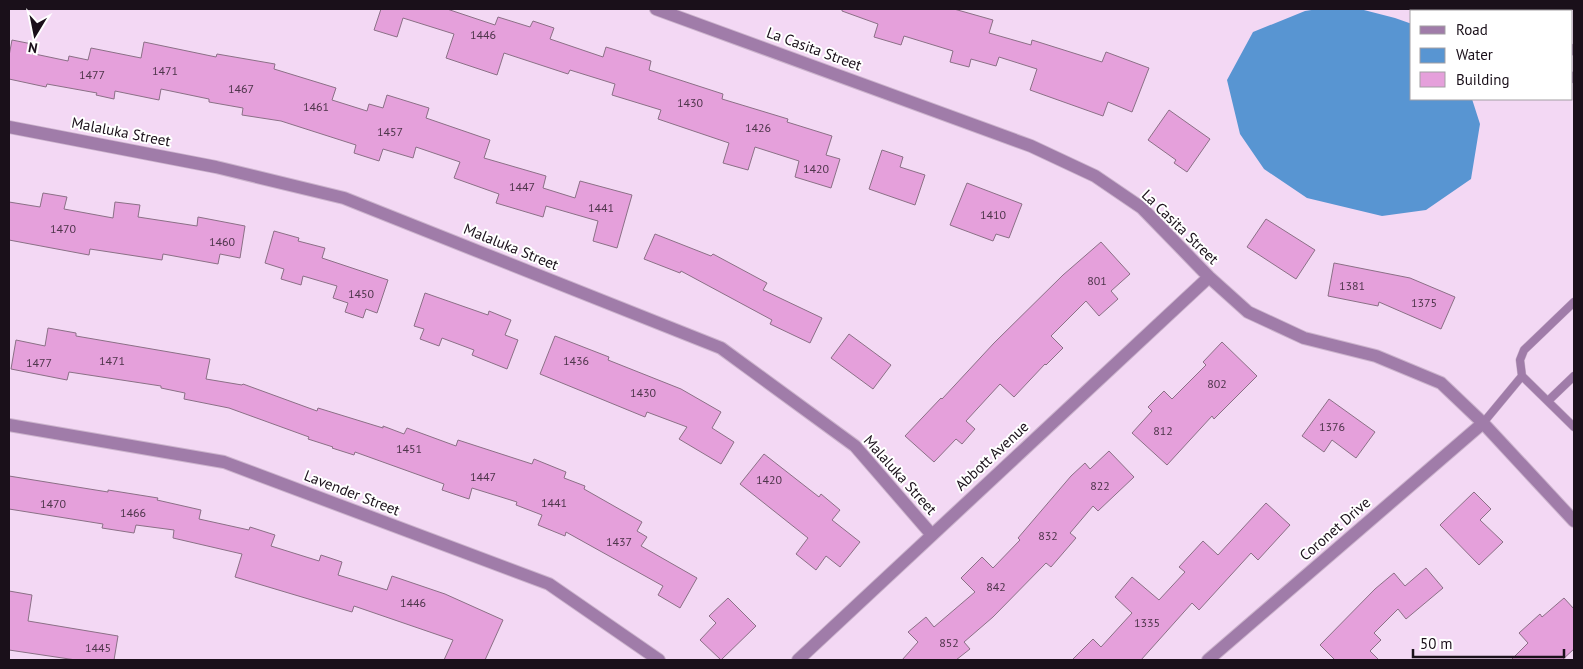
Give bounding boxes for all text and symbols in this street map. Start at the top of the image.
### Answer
north arrow [10,10,60,60]
legend [1410,10,1573,100]
text: Road [1456,20,1488,39]
street label: La Casita Street [764,23,864,75]
house number: 1446 [470,27,496,42]
text: N [27,38,39,57]
text: Water [1456,45,1493,64]
house number: 1471 [152,63,178,78]
house number: 1477 [79,67,105,82]
text: Building [1456,70,1510,89]
house number: 1467 [228,81,254,96]
house number: 1430 [677,95,704,110]
house number: 1461 [303,99,329,114]
street label: Malaluka Street [70,113,172,150]
house number: 1426 [745,120,771,135]
house number: 1457 [377,124,403,139]
house number: 1420 [803,161,830,176]
house number: 1447 [509,179,535,194]
street label: La Casita Street [1138,185,1223,268]
house number: 1441 [588,200,614,215]
house number: 1410 [980,207,1007,222]
street label: Malaluka Street [461,219,561,274]
house number: 1470 [50,221,77,236]
house number: 1460 [209,234,236,249]
house number: 801 [1087,273,1107,288]
house number: 1381 [1339,278,1365,293]
house number: 1450 [348,286,375,301]
house number: 1375 [1411,295,1437,310]
house number: 1471 [99,353,125,368]
house number: 1436 [563,353,589,368]
house number: 1477 [26,355,52,370]
house number: 802 [1207,376,1227,391]
house number: 1430 [630,385,657,400]
street label: Abbott Avenue [951,417,1032,494]
house number: 1376 [1319,419,1345,434]
house number: 812 [1153,423,1173,438]
street label: Malaluka Street [860,431,941,518]
house number: 1451 [396,441,422,456]
street label: Lavender Street [302,466,403,519]
house number: 1447 [470,469,496,484]
house number: 1420 [756,472,783,487]
house number: 822 [1090,478,1110,493]
street label: Coronet Drive [1295,493,1374,565]
house number: 1441 [541,495,567,510]
house number: 1470 [40,496,67,511]
house number: 1466 [120,505,146,520]
house number: 832 [1038,528,1058,543]
house number: 1437 [606,534,632,549]
house number: 842 [986,579,1006,594]
house number: 1446 [400,595,426,610]
house number: 1335 [1134,615,1160,630]
scale bar [1413,626,1564,658]
text: 50 m [1420,634,1453,653]
house number: 852 [939,635,959,650]
house number: 1445 [85,640,111,655]

